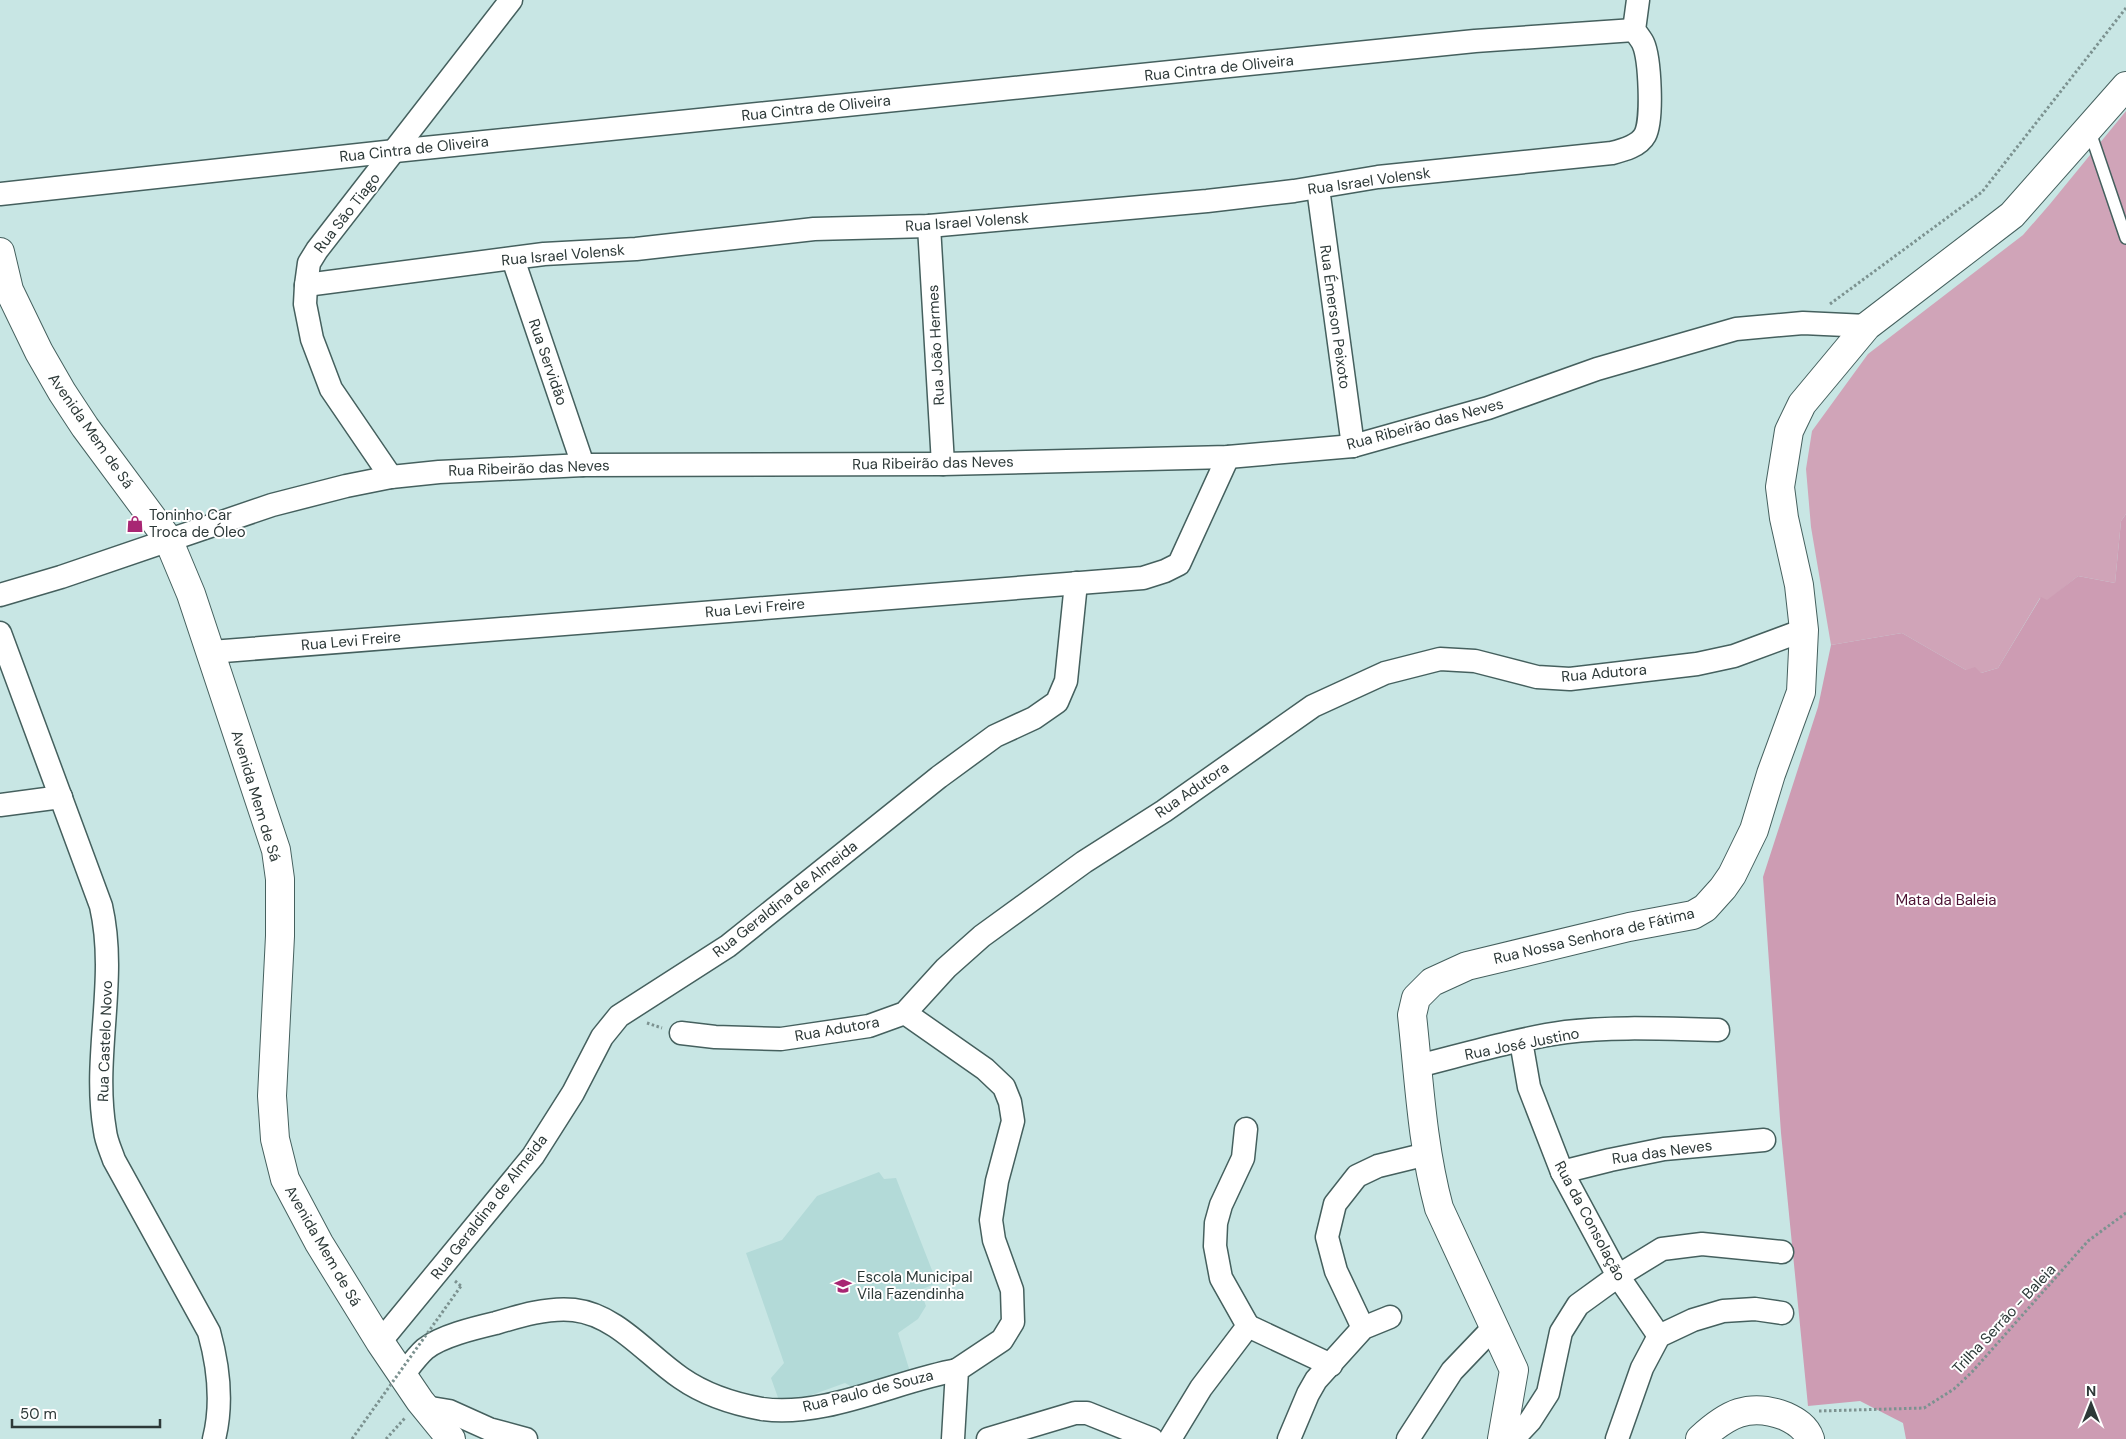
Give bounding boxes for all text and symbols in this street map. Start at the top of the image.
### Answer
street label: Rua Cintra de Oliveira [1143,50,1295,86]
street label: Rua Cintra de Oliveira [740,90,892,126]
street label: Rua Cintra de Oliveira [338,131,490,167]
street label: Rua Israel Volensk [1306,162,1432,200]
street label: Rua São Tiago [309,169,385,257]
street label: Rua Israel Volensk [905,208,1030,236]
street label: Rua Israel Volensk [500,240,626,270]
street label: Rua Émerson Peixoto [1315,244,1355,390]
street label: Rua João Hermes [923,284,949,406]
street label: Rua Servidão [524,316,572,408]
street label: Avenida Mem de Sá [44,369,138,493]
street label: Rua Ribeirão das Neves [1344,393,1506,455]
street label: Rua Ribeirão das Neves [852,452,1014,474]
street label: Rua Ribeirão das Neves [448,455,610,481]
place label: Toninho Car Troca de Óleo [149,505,246,542]
shop icon: Toninho Car Troca de Óleo [125,514,145,534]
street label: Rua Levi Freire [704,594,806,622]
street label: Rua Levi Freire [300,627,402,655]
street label: Rua Adutora [1561,659,1647,687]
street label: Avenida Mem de Sá [227,728,285,864]
street label: Rua Adutora [1151,757,1233,823]
street label: Rua Geraldina de Almeida [708,836,862,962]
park label: Mata da Baleia [1896,890,1996,910]
street label: Rua Nossa Senhora de Fátima [1492,903,1696,969]
street label: Rua Castelo Novo [93,980,117,1102]
street label: Rua Adutora [793,1012,881,1046]
street label: Rua José Justino [1463,1023,1581,1065]
street label: Rua Geraldina de Almeida [426,1130,552,1284]
street label: Rua das Neves [1611,1135,1713,1169]
street label: Rua da Consolação [1550,1158,1630,1285]
street label: Avenida Mem de Sá [280,1182,366,1310]
street label: Trilha Serrão - Baleia [1948,1260,2060,1378]
place label: Escola Municipal Vila Fazendinha [857,1267,972,1304]
school or university icon: Escola Municipal Vila Fazendinha [833,1276,853,1296]
street label: Rua Paulo de Souza [801,1365,935,1417]
north arrow [2066,1379,2116,1429]
text: N [2086,1382,2096,1400]
scale bar [12,1396,160,1428]
text: 50 m [20,1404,57,1424]

